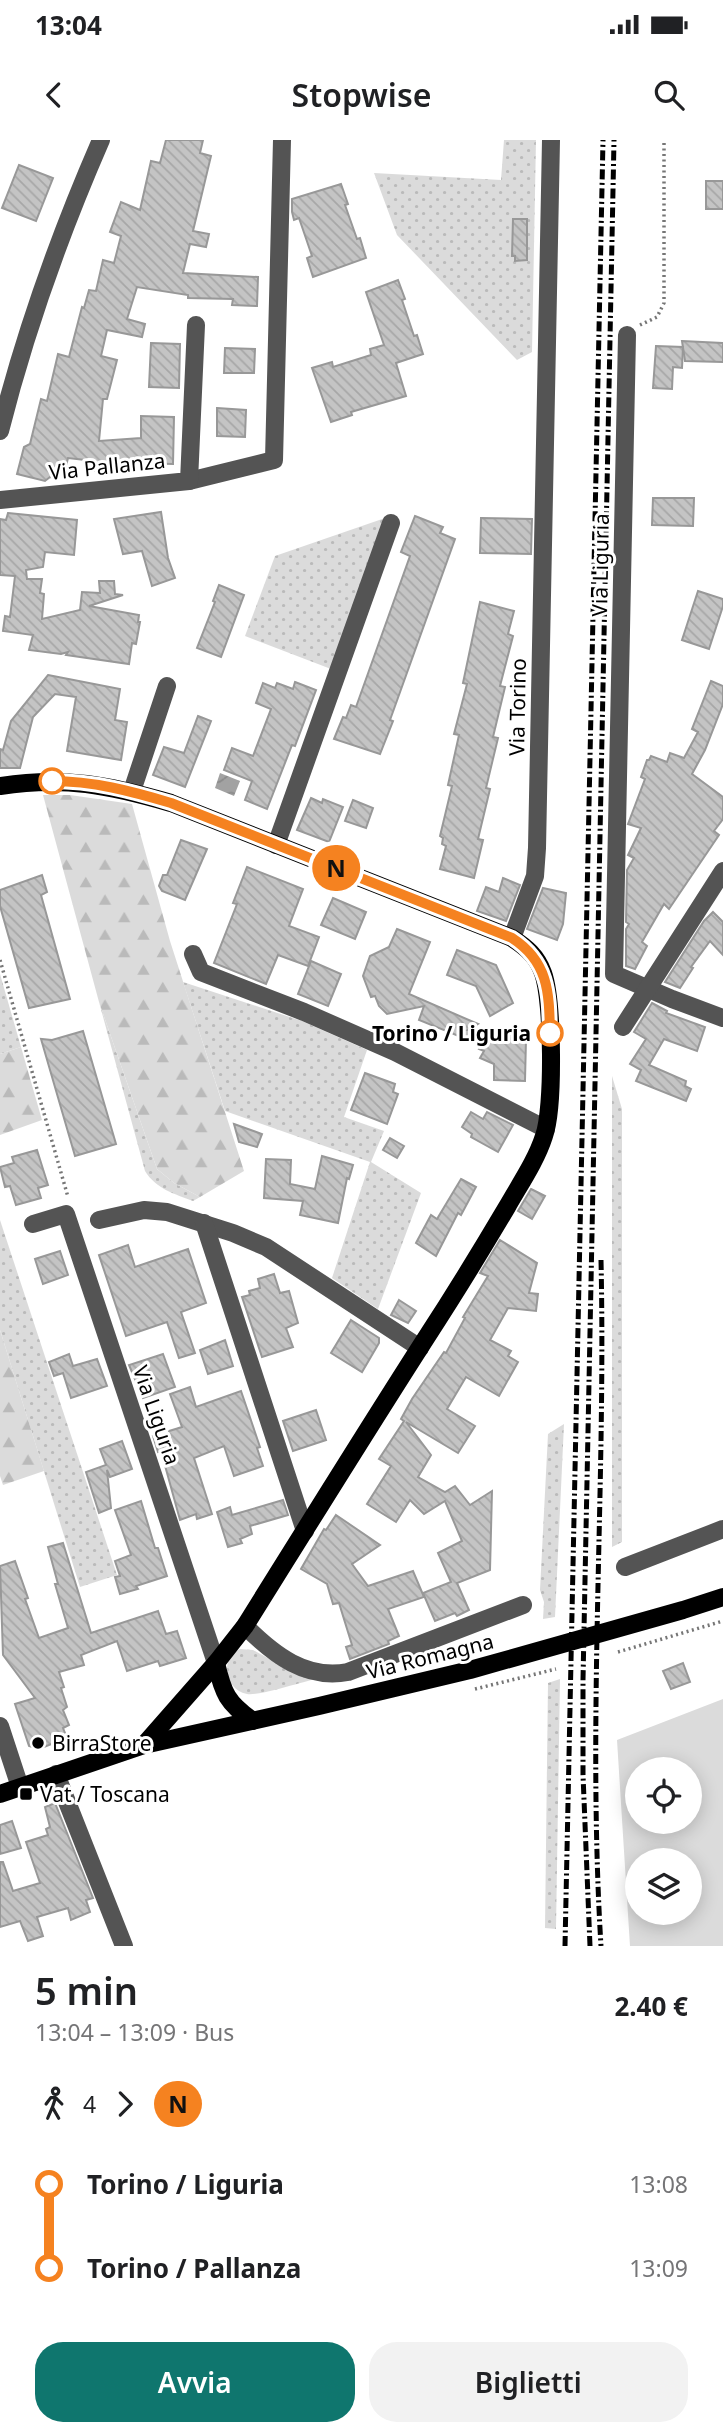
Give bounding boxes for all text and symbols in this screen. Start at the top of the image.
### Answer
text: 13:04 [35,7,102,43]
text: Stopwise [292,73,431,116]
icon: back [35,76,73,114]
icon: search [650,76,688,114]
street label: Via Pallanza [47,446,167,486]
street label: Via Liguria [585,513,615,617]
street label: Via Torino [502,658,532,756]
unlabelled marker [39,768,65,794]
line badge: N [313,845,359,891]
text: N [326,851,346,884]
place label: Torino / Liguria [372,1019,531,1047]
marker: Torino / Liguria [537,1020,563,1046]
street label: Via Liguria [127,1362,187,1468]
street label: Via Romagna [363,1627,497,1685]
place label: BirraStore [52,1729,152,1757]
marker: BirraStore [30,1735,46,1751]
map controls [625,1757,702,1925]
button: locate [625,1757,702,1834]
place label: Vat / Toscana [40,1780,170,1808]
marker: Vat / Toscana [18,1786,34,1802]
button: layers [625,1848,702,1925]
text: 5 min [35,1964,138,2016]
text: 2.40 € [614,1988,688,2024]
text: 13:04 – 13:09 · Bus [35,2016,234,2048]
icon: walk [35,2085,73,2123]
icon: forward [106,2085,144,2123]
text: N [168,2087,188,2120]
text: 4 [83,2088,96,2120]
text: Torino / Liguria [87,2166,284,2202]
text: 13:08 [629,2168,688,2200]
text: Torino / Pallanza [87,2250,301,2286]
text: 13:09 [629,2252,688,2284]
button: Avvia [35,2342,355,2422]
button: Biglietti [369,2342,688,2422]

